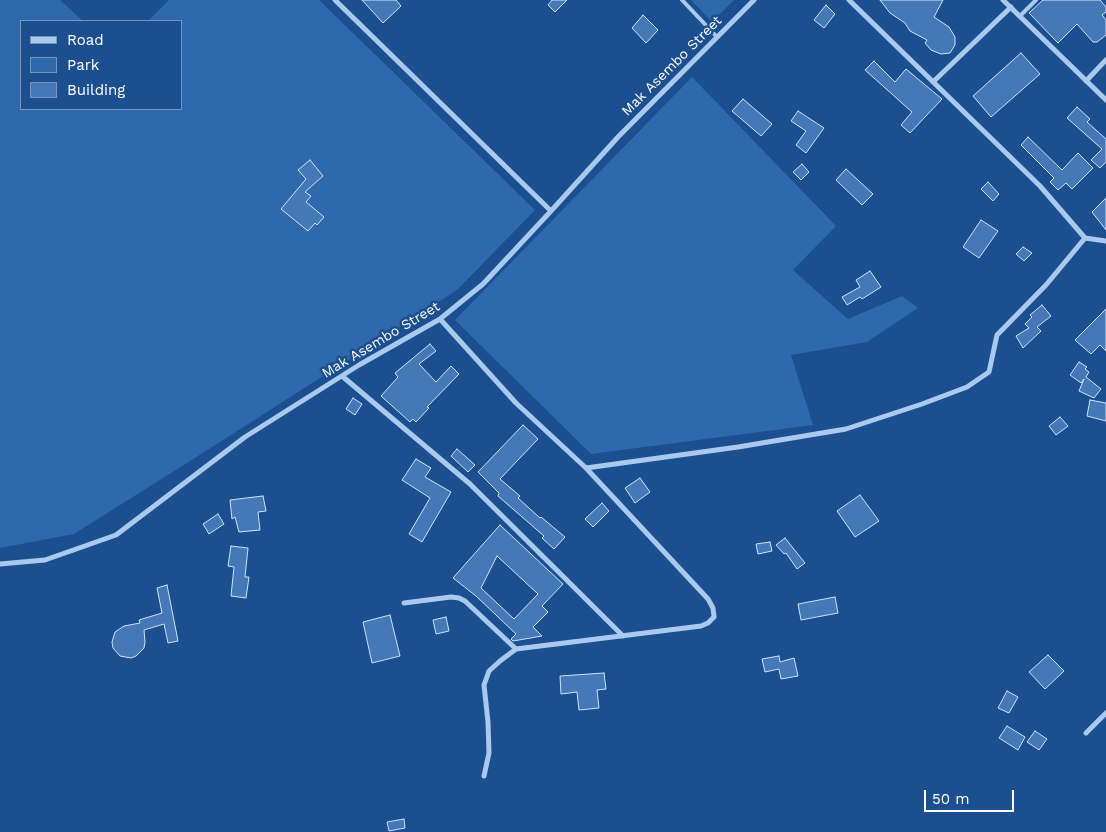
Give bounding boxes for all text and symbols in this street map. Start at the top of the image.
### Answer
street label: Mak Asembo Street [618,12,726,120]
legend [20,20,182,110]
text: Road [67,31,104,49]
text: Park [67,56,99,74]
text: Building [67,81,125,99]
street label: Mak Asembo Street [319,298,443,382]
scale bar [926,780,1016,812]
text: 50 m [932,790,969,808]

